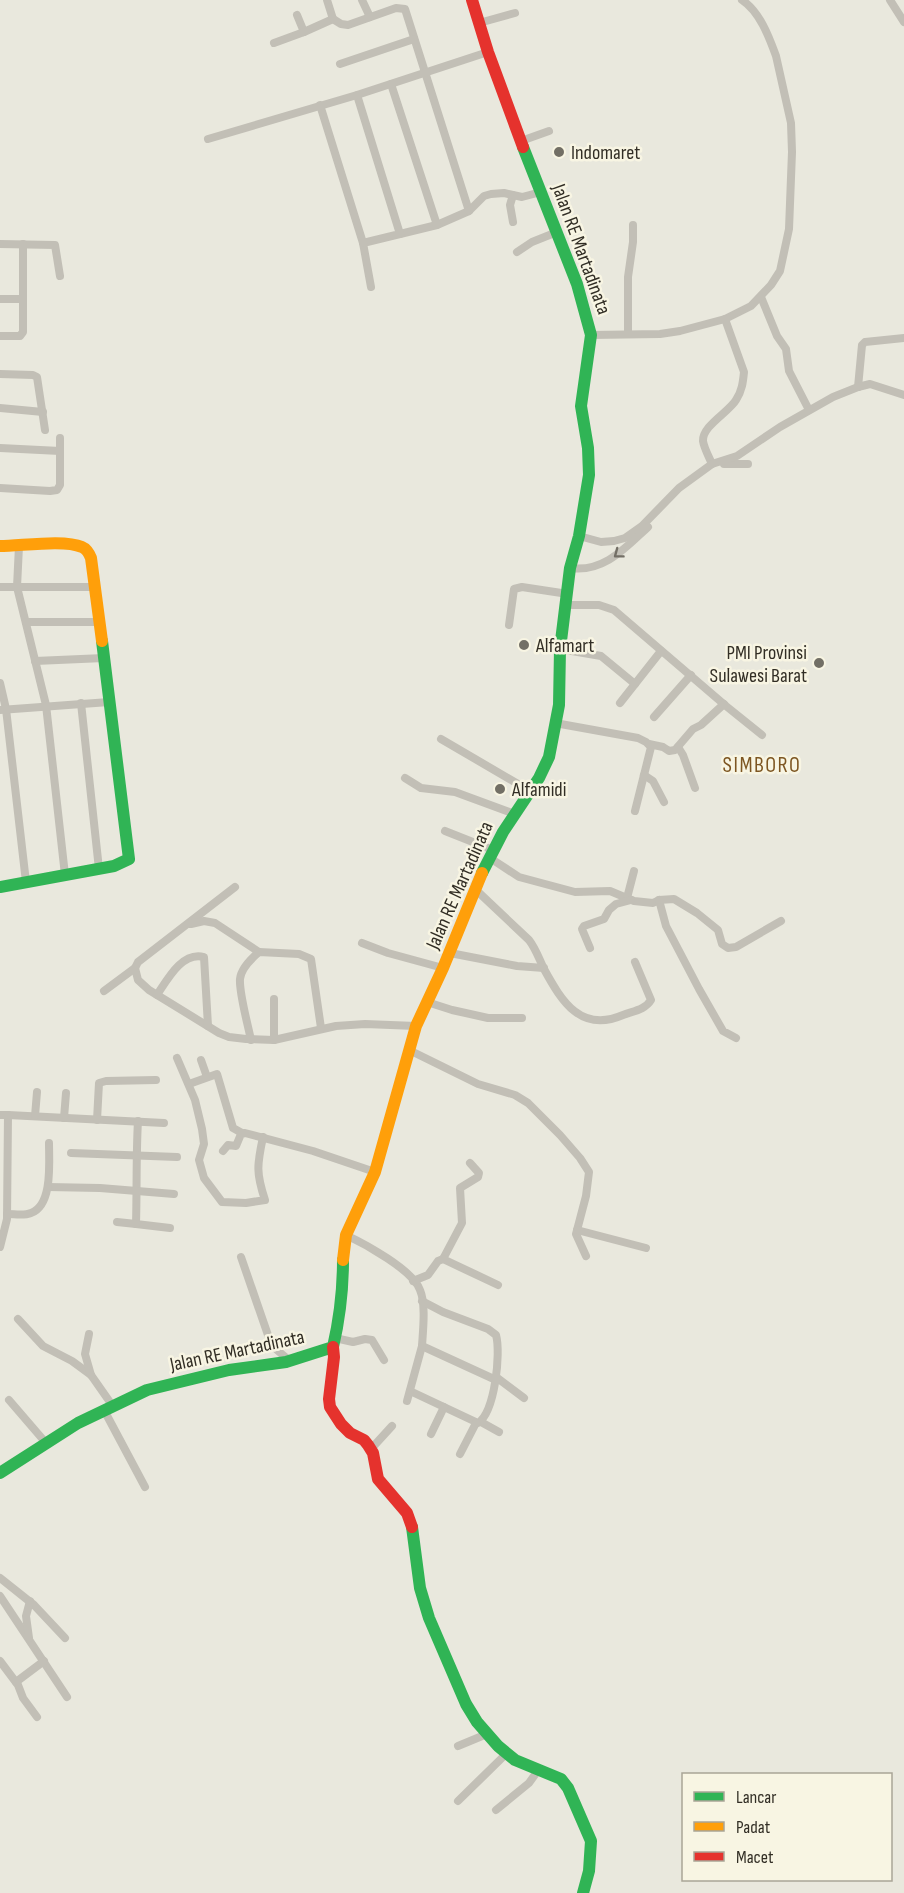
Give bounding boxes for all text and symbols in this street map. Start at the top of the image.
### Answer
place label: Indomaret [571,141,640,165]
marker: Indomaret [552,145,566,159]
street label: Jalan RE Martadinata [546,180,616,318]
one-way arrow [614,546,625,557]
place label: Alfamart [535,634,594,658]
marker: Alfamart [517,638,531,652]
place label: PMI Provinsi Sulawesi Barat [710,641,807,688]
marker: PMI Provinsi Sulawesi Barat [812,656,826,670]
district label: SIMBORO [723,752,801,779]
place label: Alfamidi [511,778,566,802]
marker: Alfamidi [493,782,507,796]
street label: Jalan RE Martadinata [421,818,499,954]
street label: Jalan RE Martadinata [167,1325,307,1377]
legend [682,1773,892,1881]
text: Lancar [736,1787,776,1808]
text: Padat [736,1817,771,1838]
text: Macet [736,1847,774,1868]

